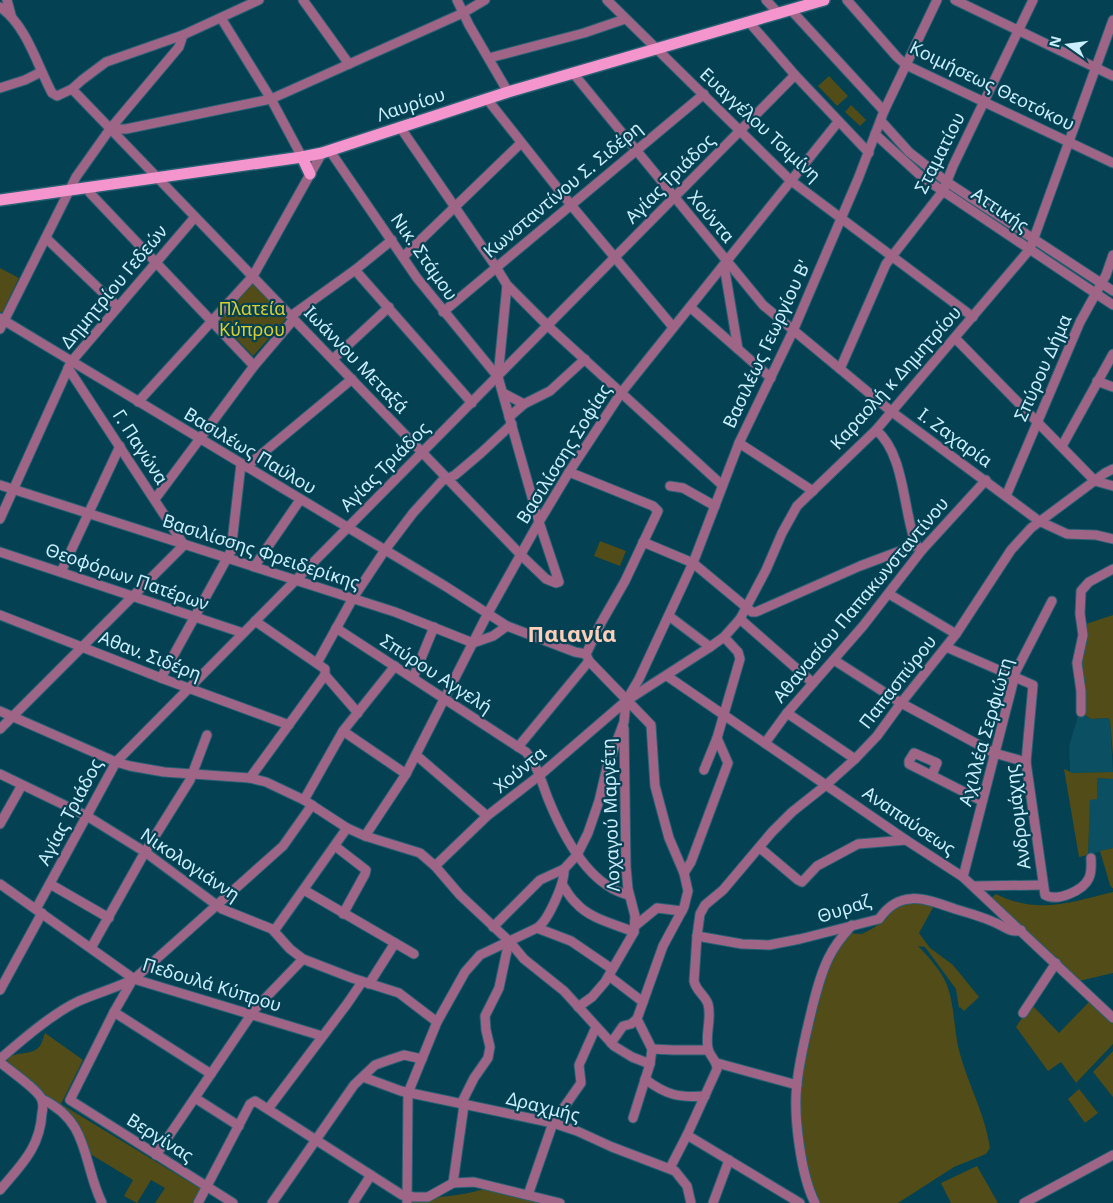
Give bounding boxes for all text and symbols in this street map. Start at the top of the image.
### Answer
north arrow [1043,20,1093,70]
text: N [1044,34,1065,50]
street label: Κοιμήσεως Θεοτόκου [906,35,1079,135]
street label: Ευαγγέλου Τσιμίνη [695,62,826,187]
street label: Λαυρίου [373,82,448,126]
street label: Σταματίου [908,108,970,197]
street label: Κωνσταντίνου Σ. Σιδέρη [478,116,647,263]
street label: Αγίας Τριάδος [619,128,720,228]
street label: Αττικής [967,181,1034,237]
street label: Χούντα [683,185,741,247]
street label: Νικ. Στάμου [386,208,464,305]
street label: Δημητρίου Γεδεών [54,220,172,353]
street label: Βασιλέως Γεωργίου Β' [717,256,816,432]
park label: Πλατεία Κύπρου [218,296,286,341]
street label: Καραολή κ Δημητρίου [824,300,966,454]
street label: Ιωάννου Μεταξά [299,301,414,418]
street label: Σπύρου Δήμα [1008,310,1076,425]
street label: Βασιλίσσης Σοφίας [510,379,616,528]
street label: Βασιλέως Παύλου [180,401,321,499]
street label: Ι. Ζαχαρία [914,402,997,472]
street label: Γ. Παγώνα [108,404,174,489]
street label: Αγίας Τριάδος [334,416,435,516]
street label: Αθανασίου Παπακωνσταντίνου [767,492,953,707]
street label: Βασιλίσσης Φρειδερίκης [160,508,363,594]
street label: Θεοφόρων Πατέρων [42,537,212,615]
district label: Παιανία [528,618,616,648]
street label: Αθαν. Σιδέρη [96,624,205,686]
street label: Σπύρου Αγγελή [376,628,497,718]
street label: Παπασπύρου [853,630,941,733]
street label: Αχιλλέα Σερφιώτη [952,655,1018,809]
street label: Λοχαγού Μαργέτη [595,738,625,892]
street label: Χούντα [488,741,551,798]
street label: Αγίας Τριάδος [31,754,107,869]
street label: Ανδρομάχης [999,763,1035,871]
street label: Αναπαύσεως [858,780,961,860]
street label: Νικολογιάννη [136,822,245,906]
street label: Θυραζ [814,888,874,928]
street label: Πεδουλά Κύπρου [140,951,285,1017]
street label: Δραχμής [504,1085,583,1127]
street label: Βεργίνας [123,1107,199,1167]

